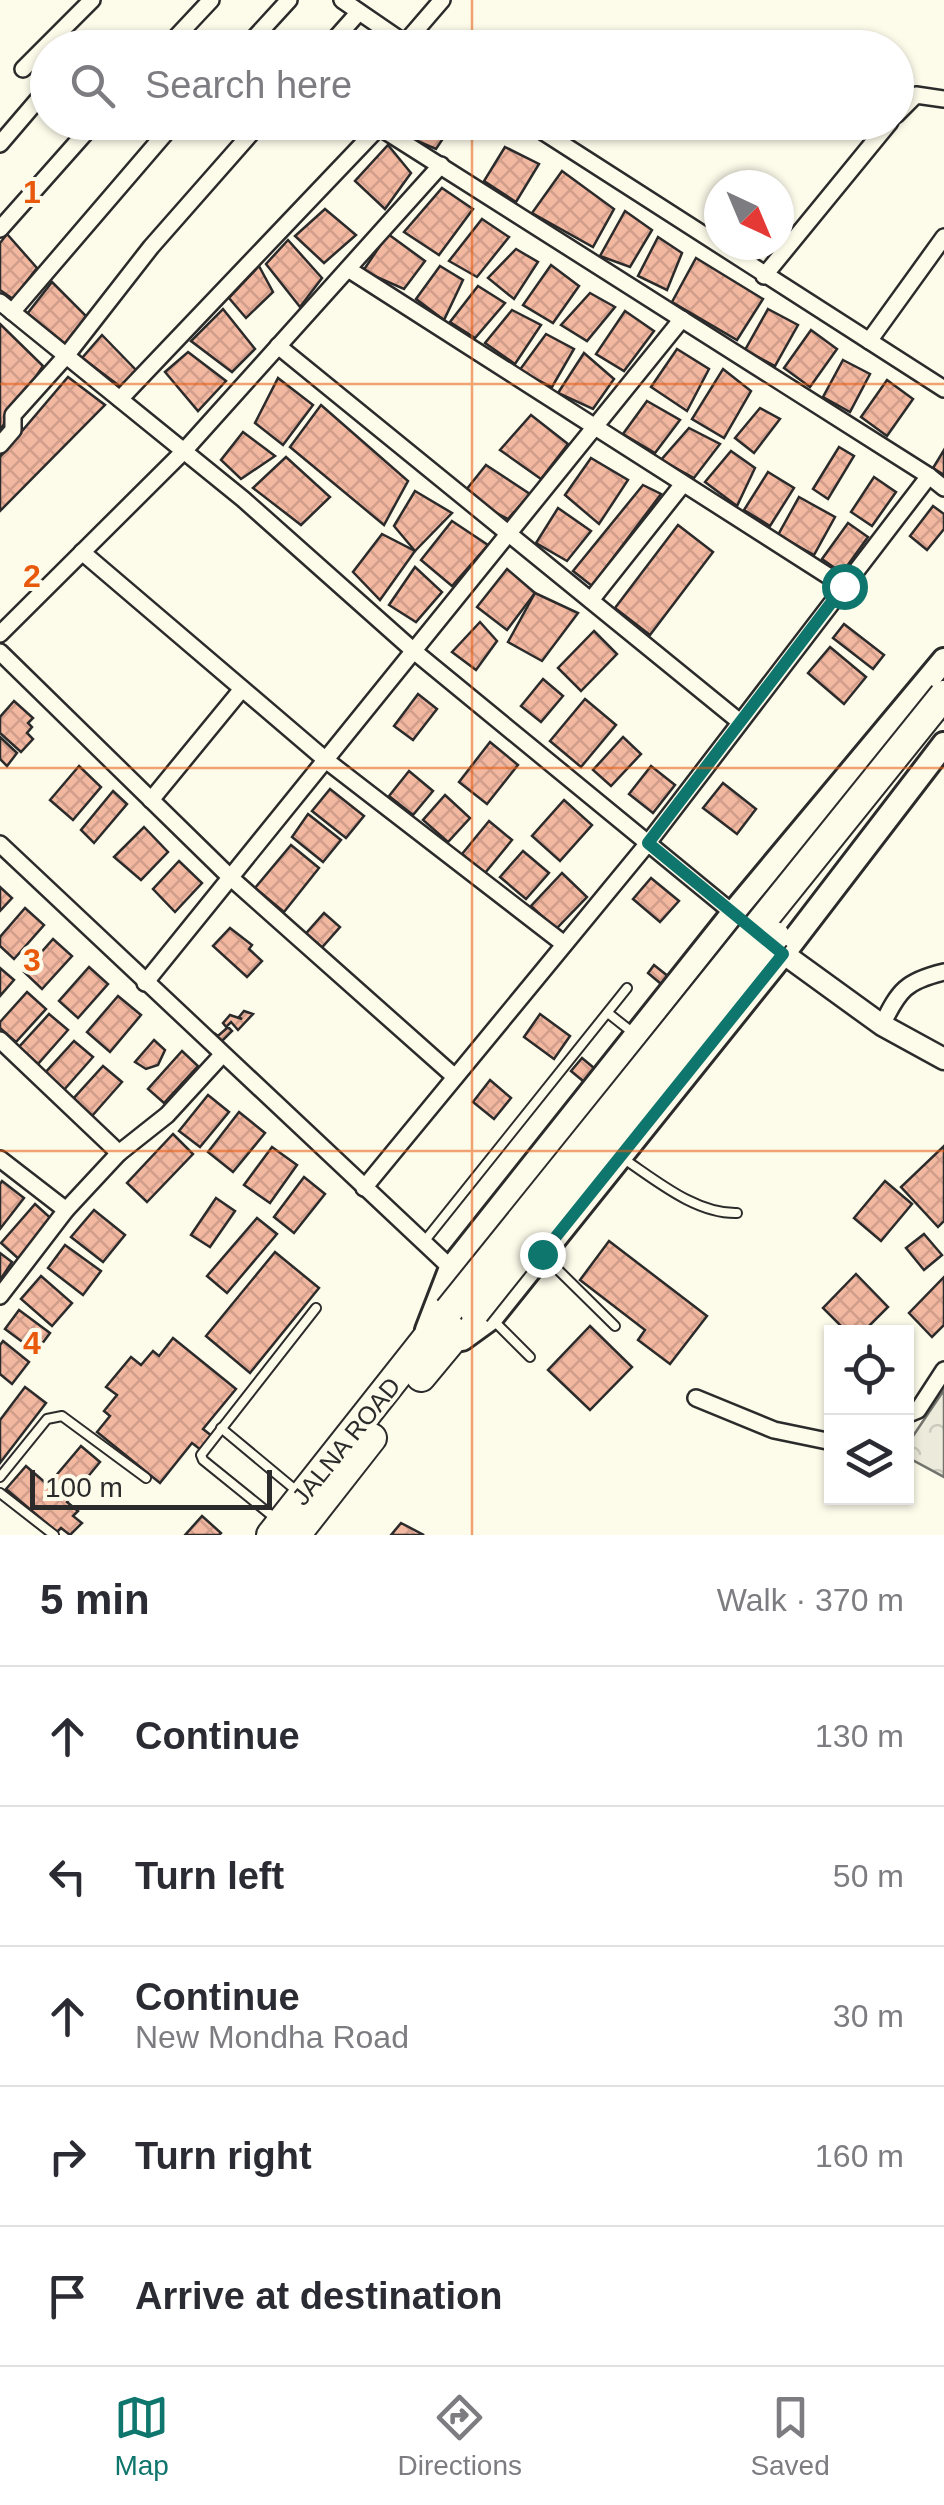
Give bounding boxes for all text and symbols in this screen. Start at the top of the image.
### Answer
search box [30,30,914,140]
icon: search [65,58,120,113]
text: Search here [145,64,352,106]
north arrow [704,170,794,260]
text: 1 [23,174,41,210]
text: 2 [23,558,41,594]
route start [822,564,868,610]
text: 3 [23,942,41,978]
route end [520,1232,566,1278]
text: 4 [23,1325,41,1361]
map controls [824,1325,914,1505]
button: locate [824,1325,914,1415]
street label: JALNA ROAD [286,1372,406,1510]
button: layers [824,1415,914,1505]
scale bar [30,1465,272,1510]
text: 100 m [45,1472,123,1503]
text: 5 min [40,1576,150,1623]
text: Walk · 370 m [717,1582,904,1618]
icon: ahead [40,1709,95,1764]
text: Continue [135,1715,300,1757]
text: 130 m [815,1718,904,1754]
icon: left [40,1849,95,1904]
text: Turn left [135,1855,284,1897]
text: 50 m [833,1858,904,1894]
text: Continue [135,1976,300,2018]
icon: ahead [40,1989,95,2044]
text: 30 m [833,1998,904,2034]
text: New Mondha Road [135,2019,409,2055]
icon: right [40,2129,95,2184]
text: Turn right [135,2135,312,2177]
text: 160 m [815,2138,904,2174]
icon: arrive [40,2269,95,2324]
text: Arrive at destination [135,2275,502,2317]
tab: Map [114,2390,169,2482]
tab: Directions [398,2390,522,2482]
tab: Saved [750,2390,830,2482]

